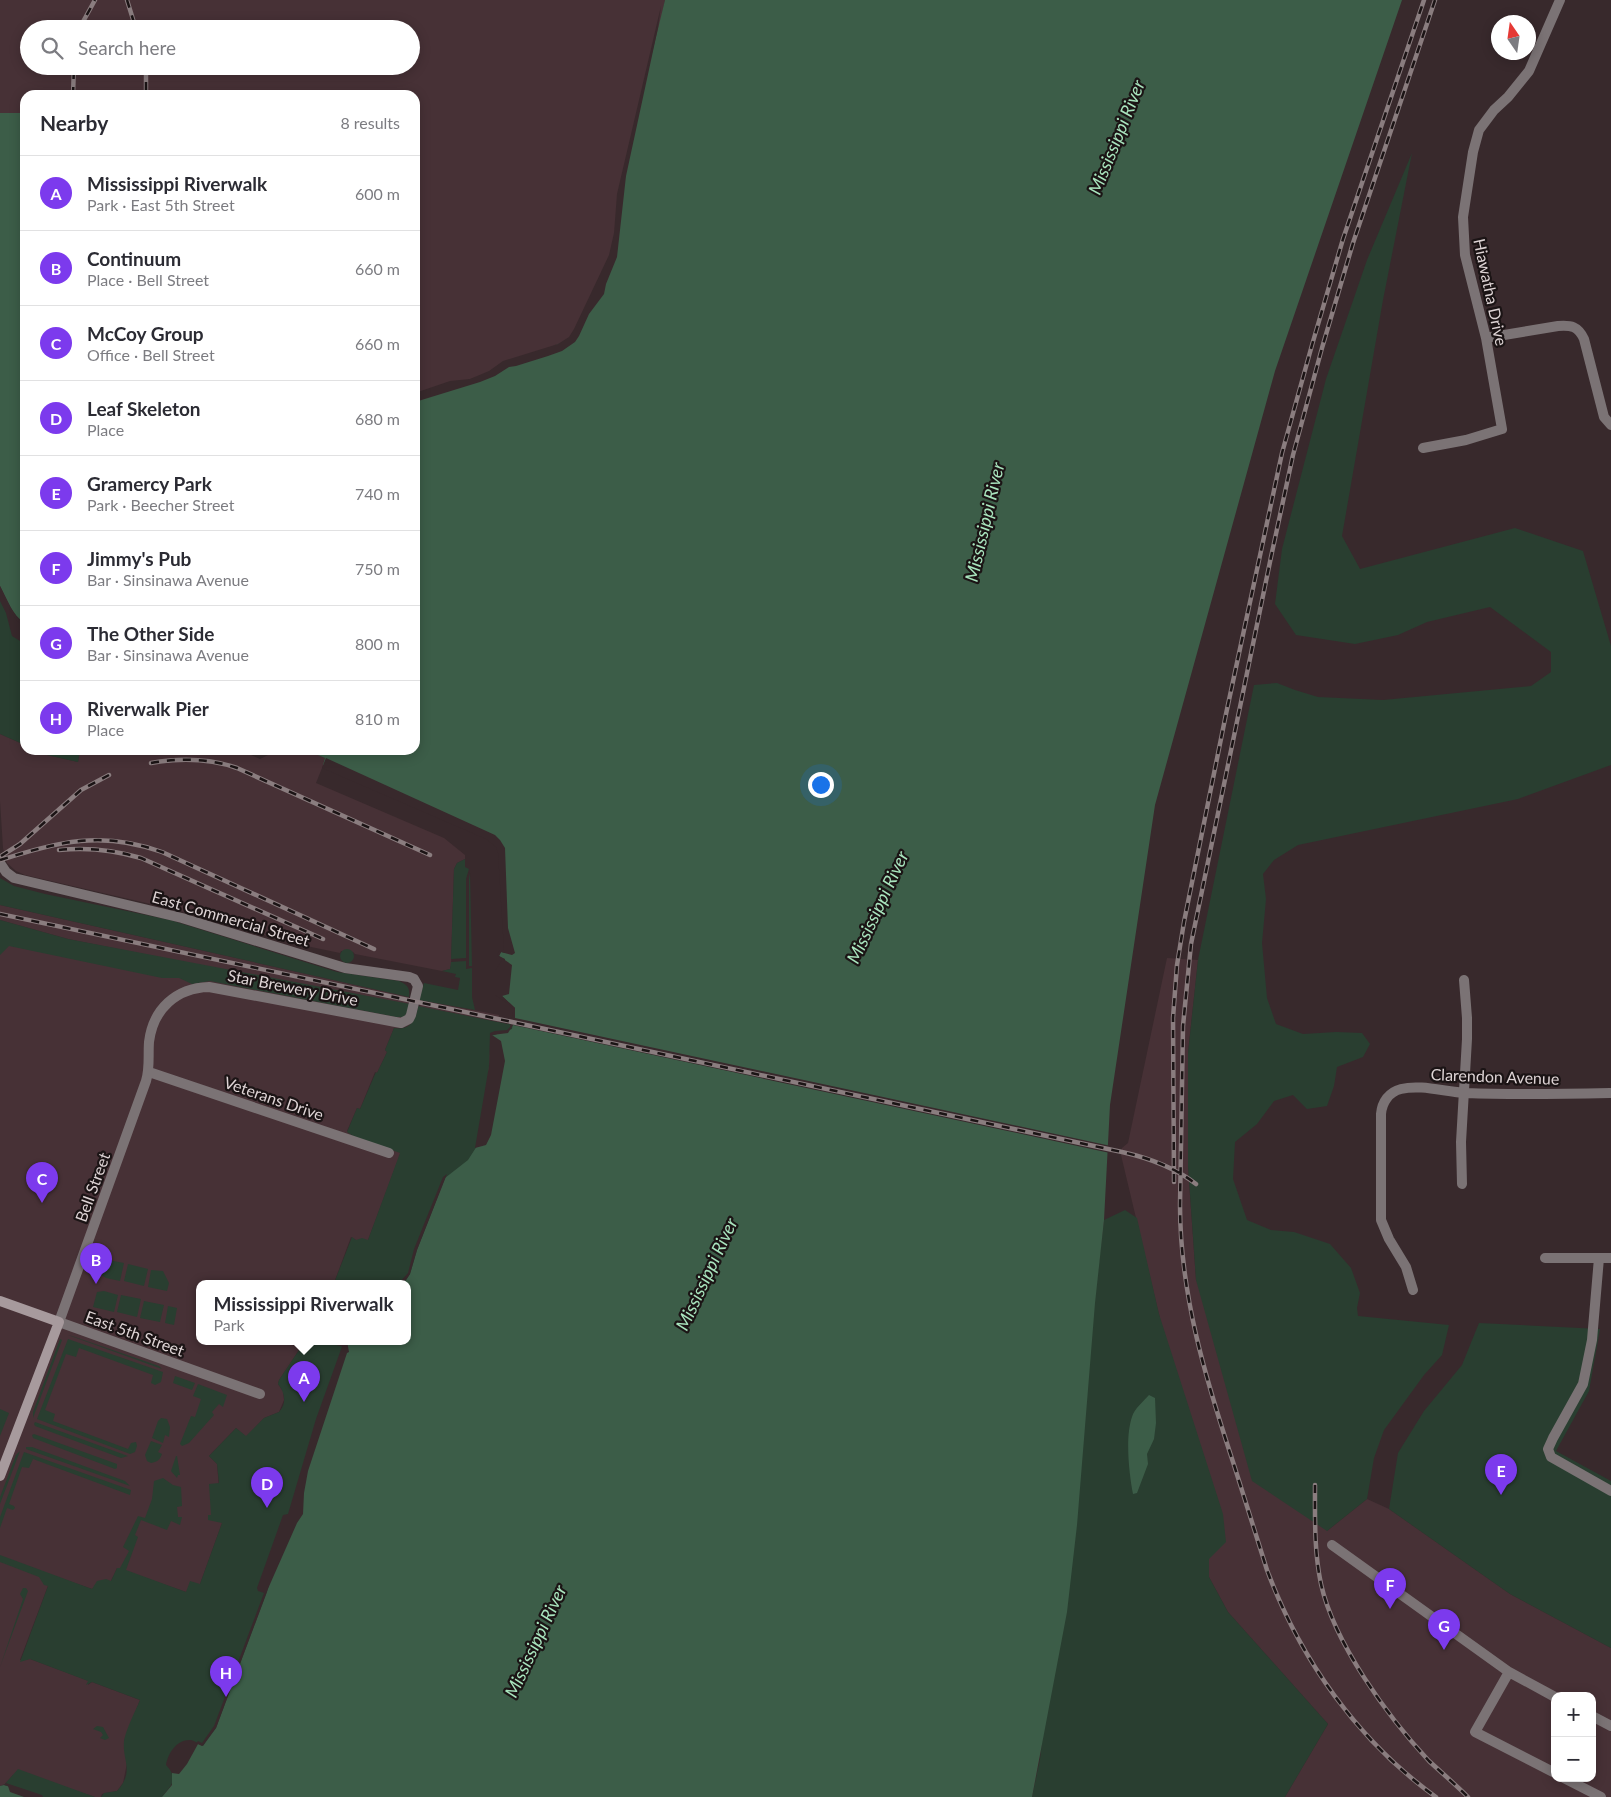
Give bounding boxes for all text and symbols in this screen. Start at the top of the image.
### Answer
north arrow [1491,15,1536,60]
search box [20,20,420,75]
icon: search [38,34,66,62]
text: Search here [78,36,176,59]
water label: Mississippi River [1083,76,1149,198]
text: Nearby [40,110,108,135]
text: 8 results [340,113,400,132]
text: Mississippi Riverwalk [87,172,267,195]
text: A [50,184,62,203]
text: 600 m [355,184,400,203]
text: Park · East 5th Street [87,195,235,214]
street label: Hiawatha Drive [1470,237,1512,347]
text: Continuum [87,247,181,270]
text: B [51,259,61,278]
text: 660 m [355,259,400,278]
text: Place · Bell Street [87,270,209,289]
text: McCoy Group [87,322,204,345]
text: C [51,334,61,353]
text: 660 m [355,334,400,353]
text: Office · Bell Street [87,345,215,364]
text: Leaf Skeleton [87,397,201,420]
text: D [50,409,62,428]
text: 680 m [355,409,400,428]
text: Place [87,420,124,439]
water label: Mississippi River [960,459,1009,584]
text: Gramercy Park [87,472,212,495]
text: E [51,484,61,503]
text: 740 m [355,484,400,503]
text: Park · Beecher Street [87,495,234,514]
text: Jimmy's Pub [87,547,191,570]
text: F [51,559,61,578]
text: 750 m [355,559,400,578]
text: Bar · Sinsinawa Avenue [87,570,249,589]
text: The Other Side [87,622,214,645]
text: G [50,634,62,653]
text: 800 m [355,634,400,653]
text: Bar · Sinsinawa Avenue [87,645,249,664]
text: Riverwalk Pier [87,697,209,720]
text: H [50,709,62,728]
text: 810 m [355,709,400,728]
text: Place [87,720,124,739]
your location [808,772,834,798]
water label: Mississippi River [841,846,913,967]
street label: East Commercial Street [150,886,312,950]
street label: Star Brewery Drive [226,965,360,1009]
street label: Clarendon Avenue [1430,1064,1560,1088]
street label: Veterans Drive [222,1072,326,1124]
street label: Bell Street [71,1149,113,1224]
pin: C [26,1162,58,1203]
water label: Mississippi River [670,1213,742,1334]
pin: B [80,1243,112,1284]
popup [196,1280,411,1345]
text: Mississippi Riverwalk [213,1292,394,1315]
street label: East 5th Street [83,1306,187,1360]
text: Park [213,1315,245,1334]
pin: A [288,1361,320,1402]
pin: E [1485,1454,1517,1495]
pin: D [251,1467,283,1508]
pin: F [1374,1568,1406,1609]
water label: Mississippi River [499,1580,571,1701]
pin: G [1428,1609,1460,1650]
pin: H [210,1656,242,1697]
map controls [1551,1692,1596,1782]
button: + [1551,1692,1596,1737]
button: − [1551,1737,1596,1782]

